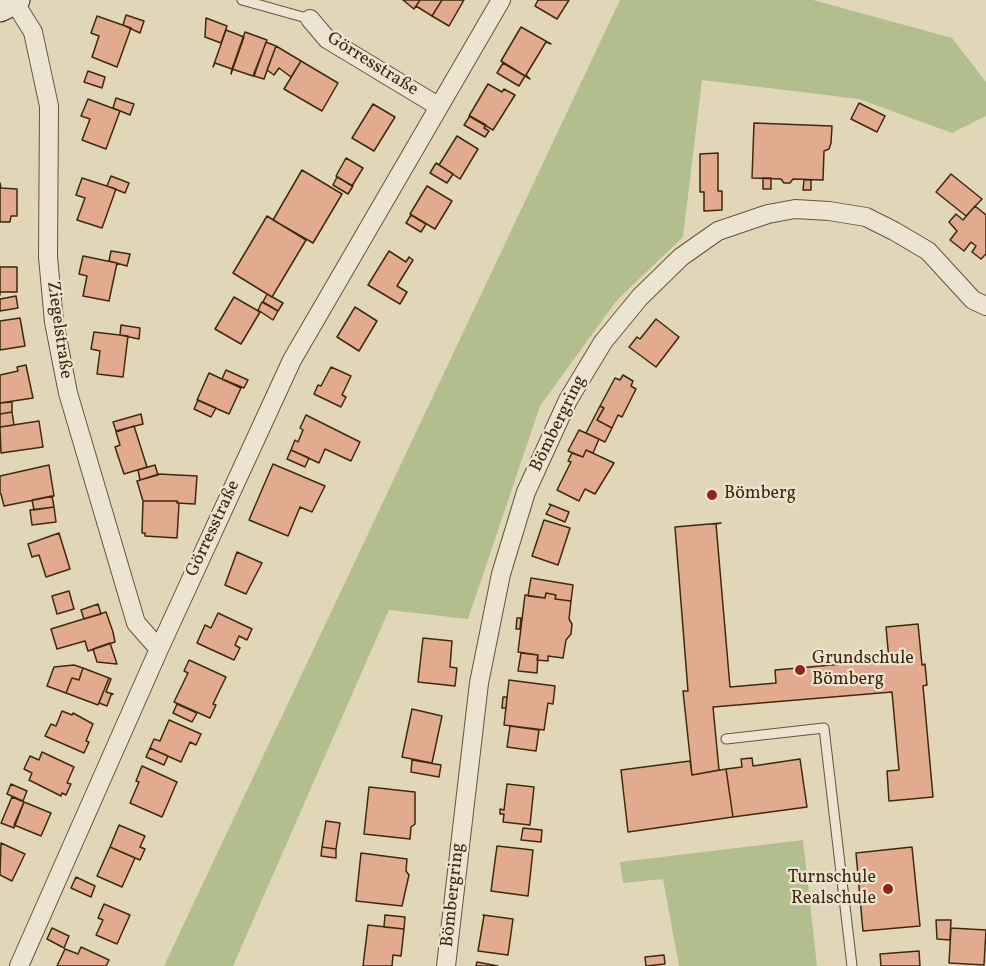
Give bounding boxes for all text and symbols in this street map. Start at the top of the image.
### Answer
street label: Görresstraße [322,28,422,102]
street label: Ziegelstraße [40,280,76,380]
street label: Bömbergring [526,372,592,476]
street label: Görresstraße [182,477,246,581]
place label: Bömberg [724,484,796,506]
marker: Bömberg [705,488,719,502]
place label: Grundschule Bömberg [812,649,914,692]
marker: Grundschule Bömberg [793,663,807,677]
street label: Bömbergring [438,842,470,948]
place label: Turnschule Realschule [788,868,876,910]
marker: Turnschule Realschule [881,882,895,896]

